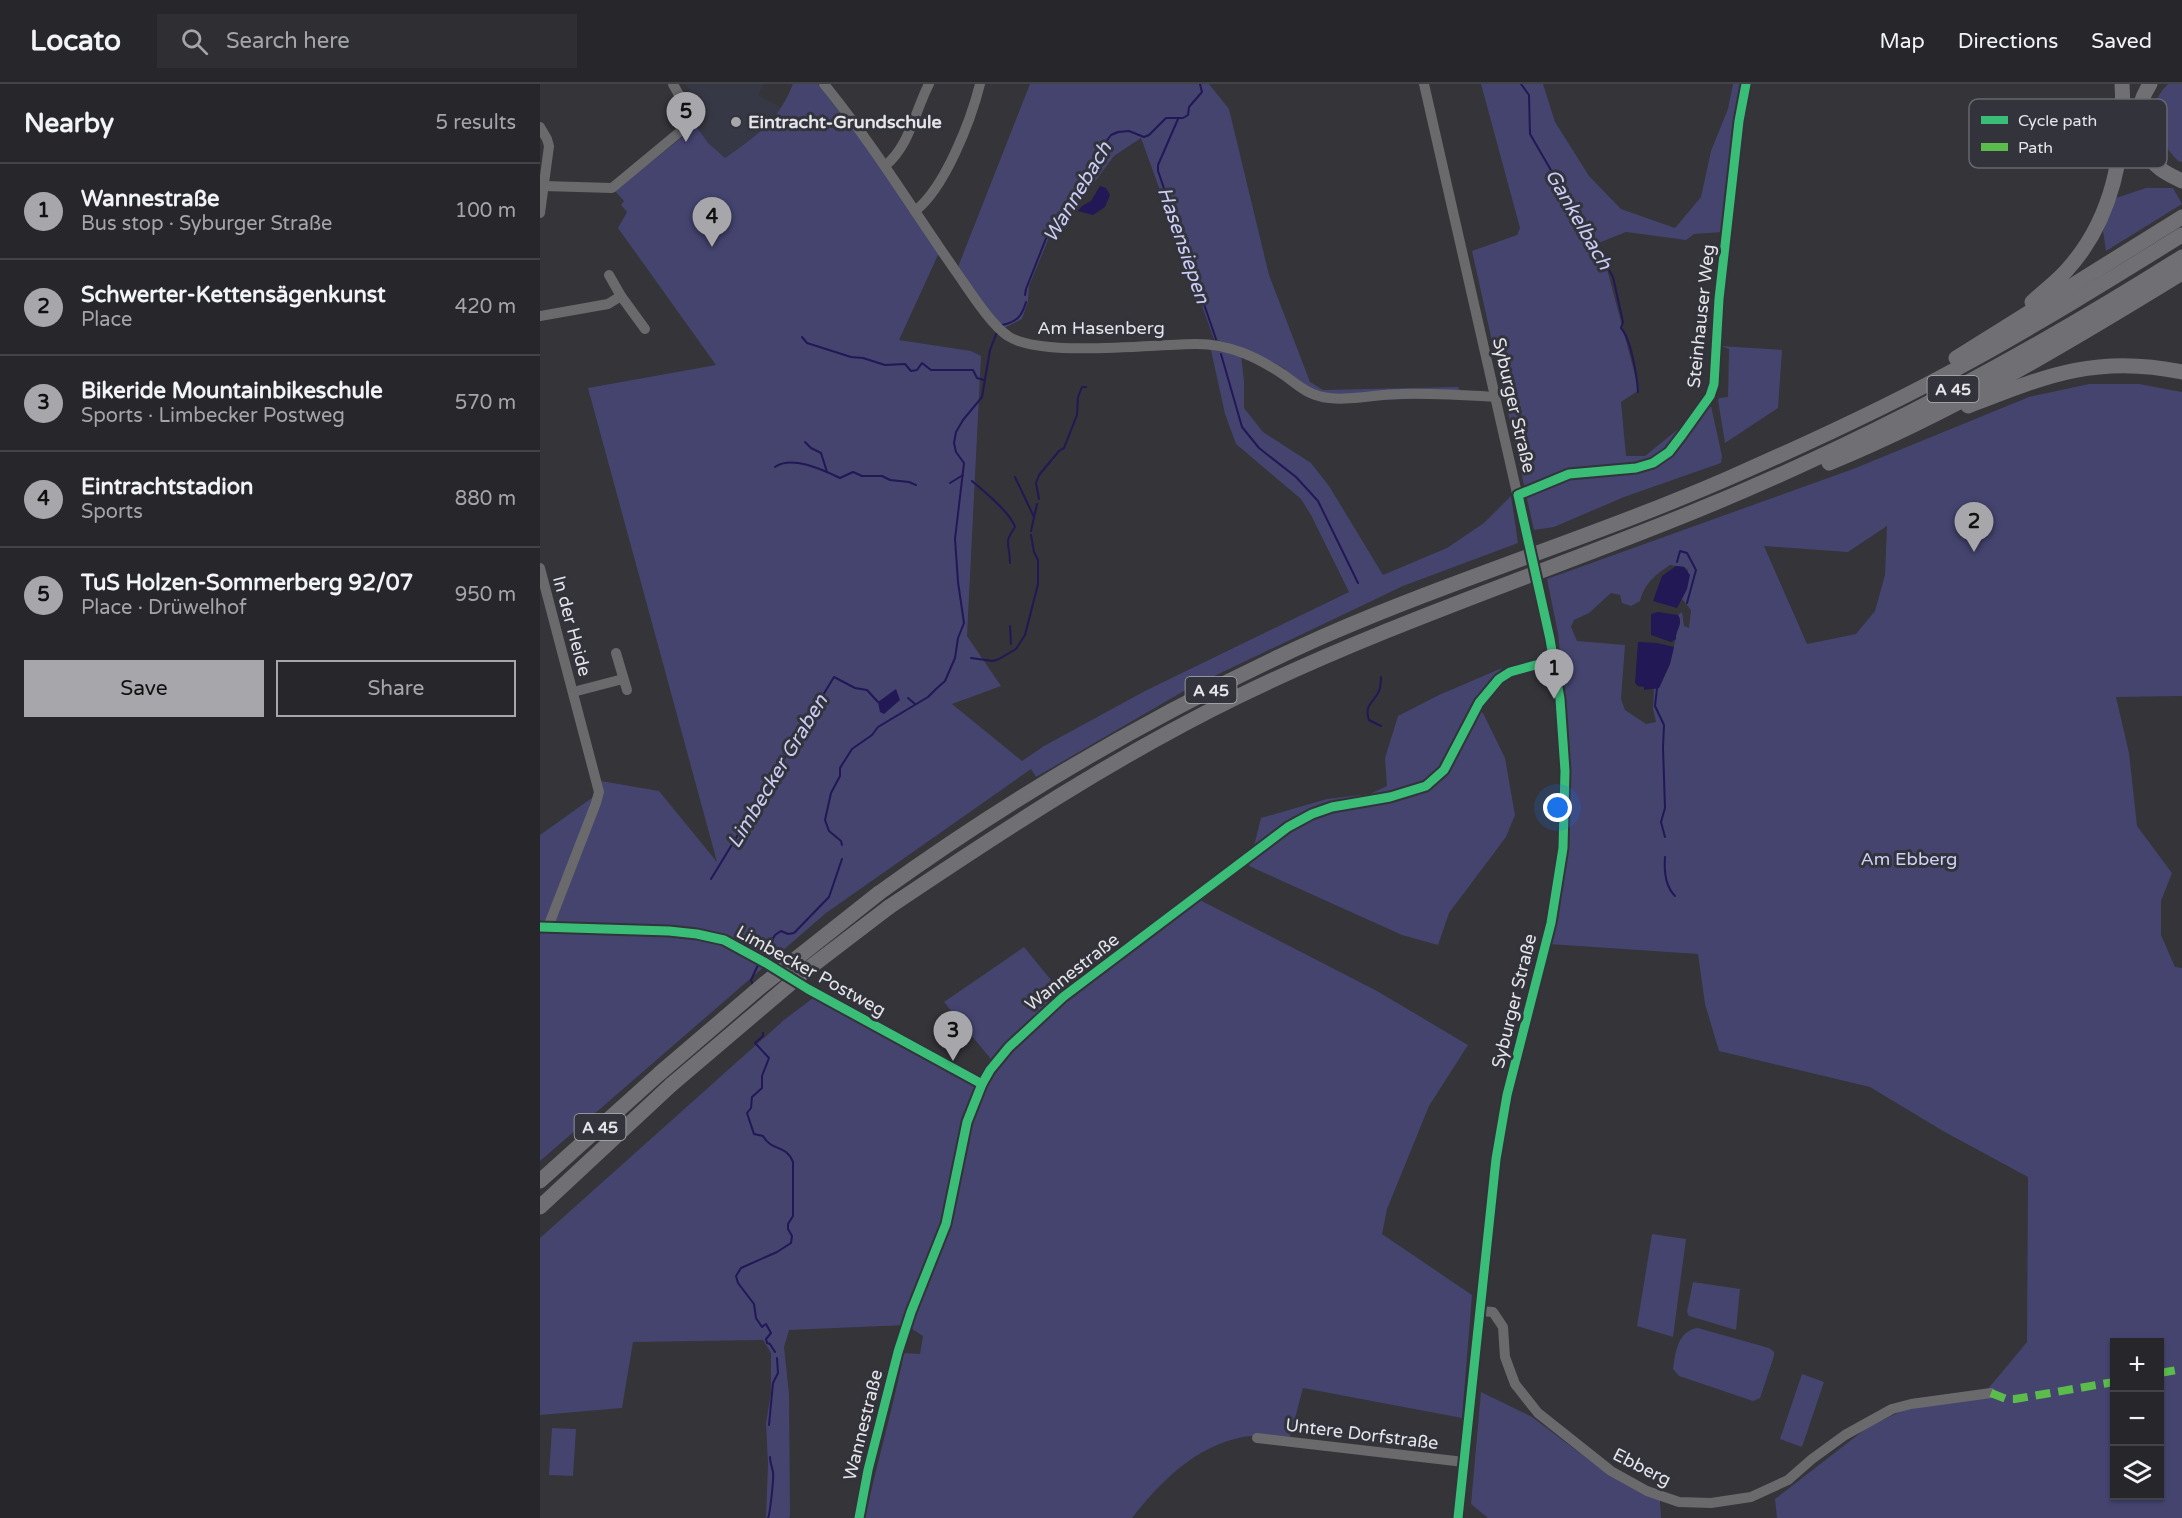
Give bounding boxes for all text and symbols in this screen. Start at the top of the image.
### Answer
search box [157,14,577,68]
text: Locato [30,24,121,58]
icon: search [178,25,211,58]
text: Search here [226,28,350,54]
text: Map [1879,29,1925,54]
text: Directions [1958,29,2058,54]
text: Saved [2091,29,2152,54]
pin: 5 [666,92,706,142]
legend [1969,99,2167,168]
text: Nearby [24,108,114,139]
text: 5 results [436,111,516,135]
place label: Eintracht-Grundschule [748,111,942,133]
text: Cycle path [2018,111,2097,131]
marker: Eintracht-Grundschule [729,115,743,129]
water label: Wannebach [1038,137,1118,247]
text: Path [2018,138,2053,158]
water label: Gankelbach [1540,165,1617,275]
water label: Hasensiepen [1152,184,1214,307]
text: Wannestraße [81,186,219,212]
pin: 4 [692,198,732,247]
text: 1 [37,199,50,223]
text: 100 m [455,199,516,223]
text: Bus stop · Syburger Straße [81,212,332,236]
street label: Steinhauser Weg [1683,243,1719,389]
text: Schwerter-Kettensägenkunst [81,282,386,308]
text: 2 [37,295,50,319]
text: 420 m [455,295,516,319]
text: Place [81,308,132,332]
street label: Am Hasenberg [1037,317,1165,339]
street label: Syburger Straße [1488,335,1540,475]
road number: A 45 [1928,376,1978,402]
text: Bikeride Mountainbikeschule [81,378,383,404]
text: 3 [37,391,50,415]
text: 570 m [455,391,516,415]
text: Sports · Limbecker Postweg [81,404,345,428]
text: Eintrachtstadion [81,474,253,500]
text: 4 [37,487,50,511]
text: 880 m [455,487,516,511]
text: Sports [81,500,143,524]
pin: 2 [1954,502,1994,552]
text: TuS Holzen-Sommerberg 92/07 [81,570,413,596]
street label: In der Heide [548,573,596,679]
text: 5 [37,583,50,607]
text: 950 m [455,583,516,607]
text: Place · Drüwelhof [81,596,247,620]
pin: 1 [1534,650,1574,699]
button: Save [24,660,264,717]
button: Share [276,660,516,717]
road number: A 45 [1186,677,1236,703]
water label: Limbecker Graben [723,690,834,852]
your location [1543,793,1572,822]
park label: Am Ebberg [1861,848,1957,870]
street label: Limbecker Postweg [732,921,890,1021]
street label: Wannestraße [1021,928,1123,1016]
street label: Syburger Straße [1487,931,1541,1071]
pin: 3 [934,1012,972,1061]
road number: A 45 [574,1114,626,1140]
map controls [2110,1338,2164,1500]
button: + [2110,1338,2164,1392]
street label: Wannestraße [839,1367,887,1483]
button: − [2110,1392,2164,1446]
street label: Untere Dorfstraße [1284,1414,1440,1454]
street label: Ebberg [1609,1443,1675,1491]
button: layers [2110,1446,2164,1500]

